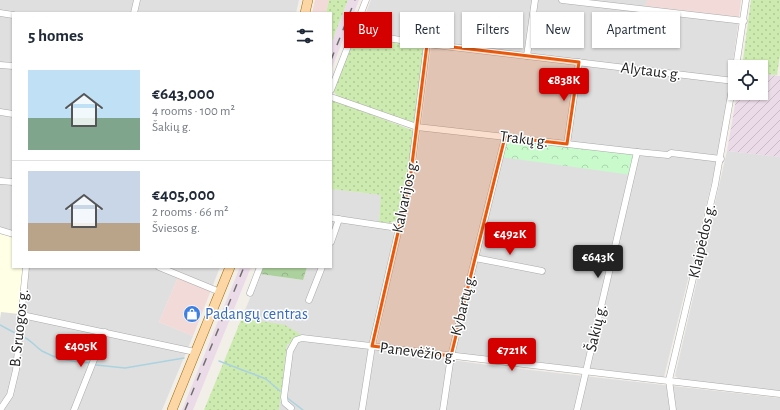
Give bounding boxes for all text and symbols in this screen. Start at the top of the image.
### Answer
chip: Buy [344,12,392,48]
chip: Rent [400,12,454,48]
chip: Filters [462,12,523,48]
chip: New [531,12,584,48]
chip: Apartment [592,12,680,48]
icon: filters [294,25,316,47]
text: 5 homes [28,27,84,44]
street label: Alytaus g. [620,59,682,84]
map controls [728,60,768,100]
button: locate [728,60,768,100]
pin: €838K [536,68,592,102]
text: €838K [548,74,580,87]
text: €643,000 [152,85,215,102]
icon: home [60,86,108,134]
text: 4 rooms · 100 m² [152,105,235,118]
text: Šakių g. [152,121,191,134]
street label: Trakų g. [499,128,549,150]
street label: Kalvarijos g. [389,158,422,234]
text: €405,000 [152,186,215,203]
icon: home [60,187,108,235]
street label: Klaipėdos g. [686,202,718,280]
text: 2 rooms · 66 m² [152,206,229,219]
text: Šviesos g. [152,222,200,235]
pin: €492K [482,222,538,256]
text: €492K [494,228,526,241]
pin: €643K [570,245,626,279]
text: €643K [582,251,614,264]
street label: Kybartų g. [448,272,479,338]
street label: B. Sruogos g. [7,288,31,368]
street label: Šakių g. [581,302,609,353]
shop icon: Padangų centras [182,304,202,324]
place label: Padangų centras [205,306,308,322]
pin: €405K [53,334,109,368]
pin: €721K [484,338,540,372]
street label: Panevėžio g. [379,339,457,365]
text: €405K [65,340,97,353]
text: €721K [497,344,527,357]

